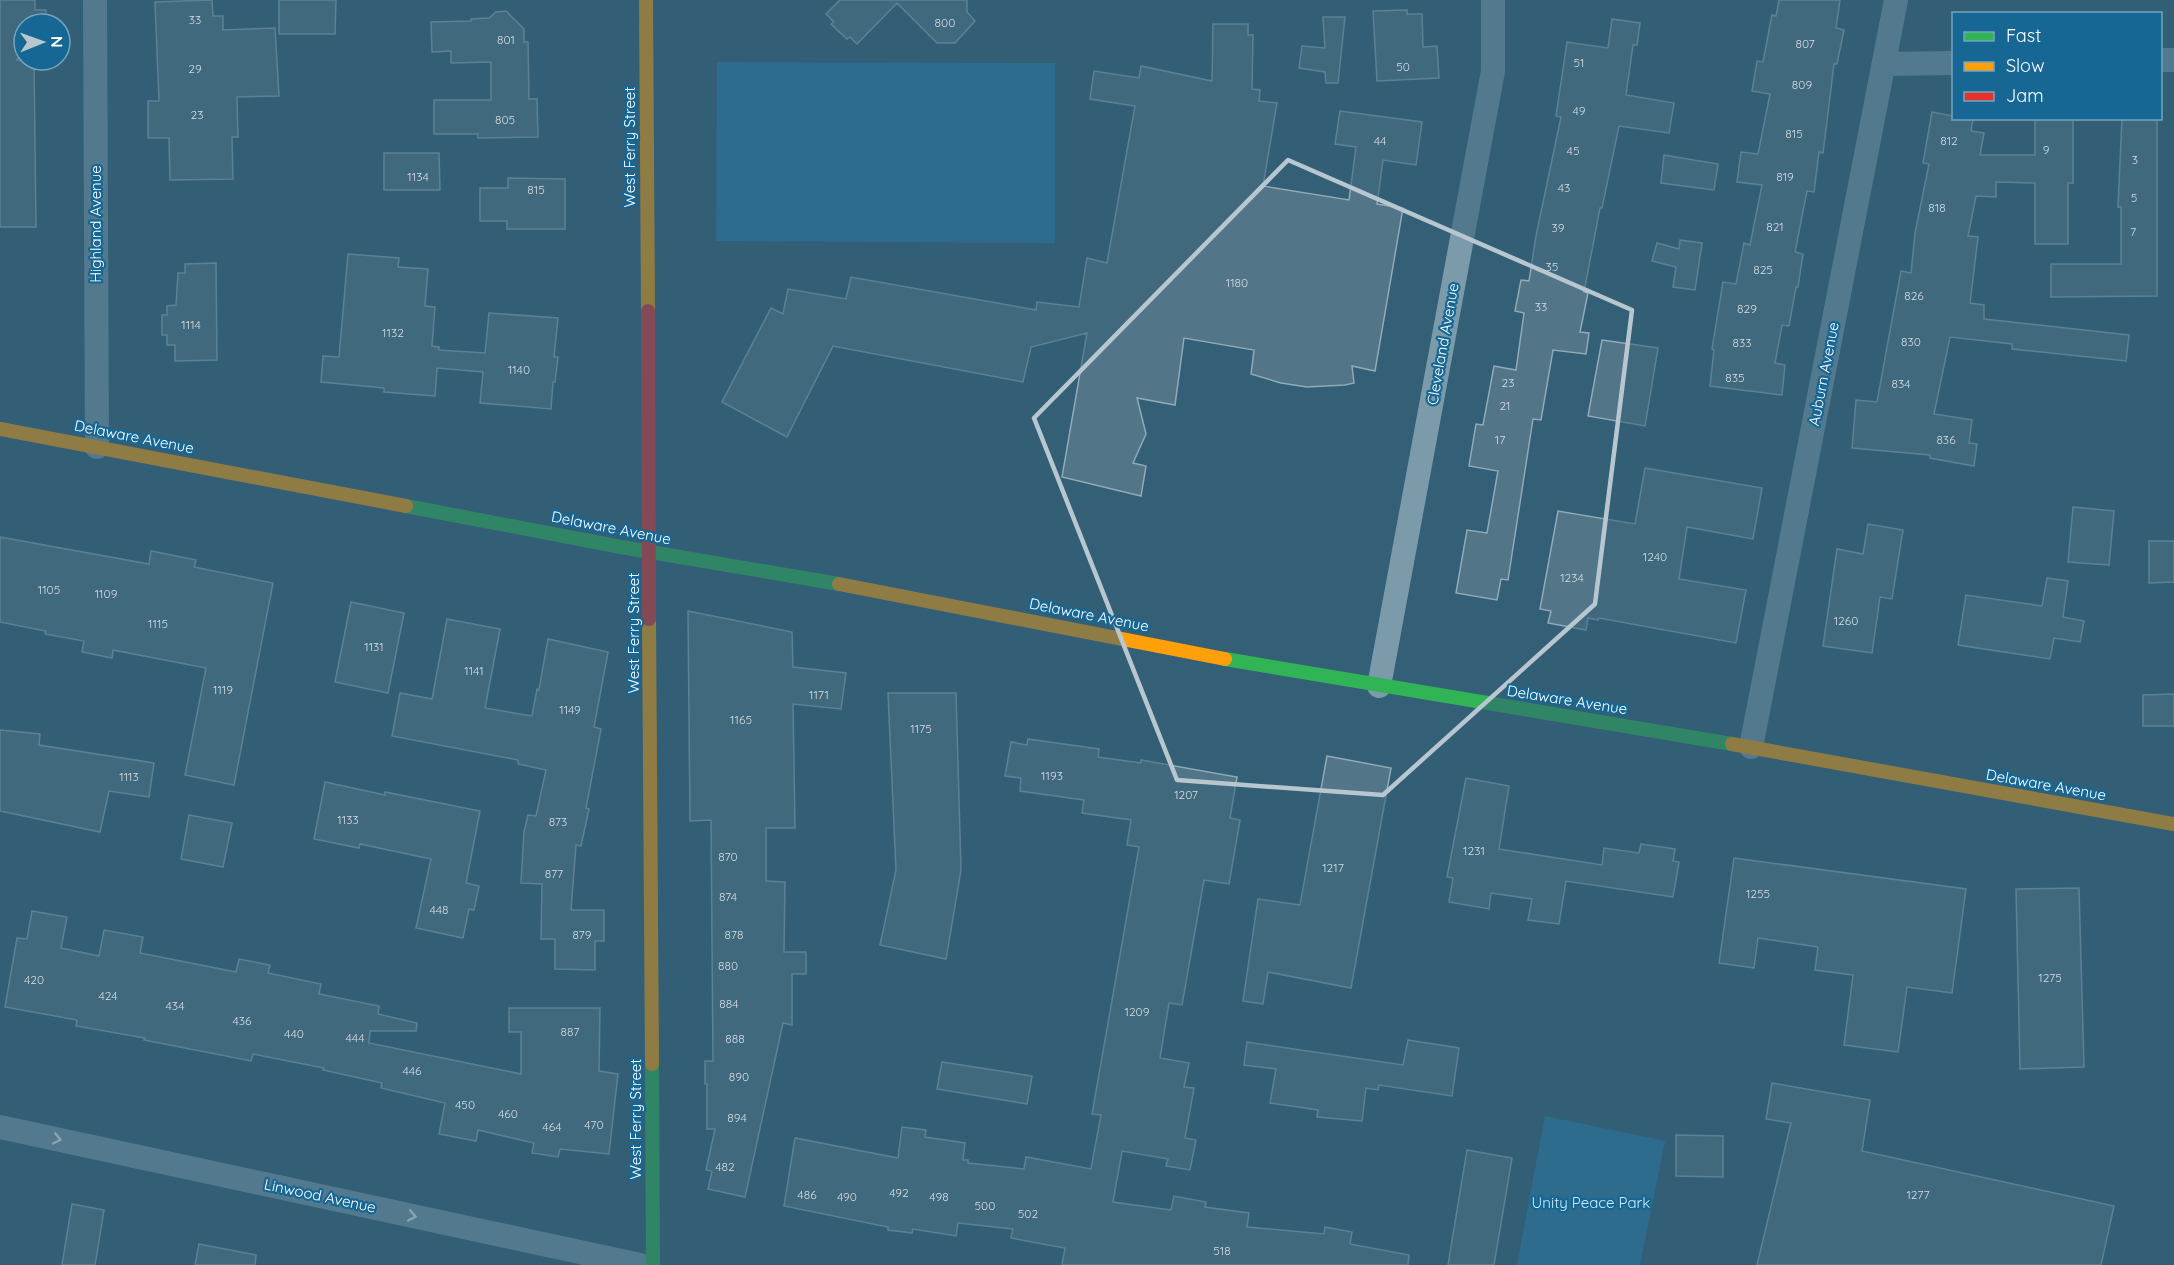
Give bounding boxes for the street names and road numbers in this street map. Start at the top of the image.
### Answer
street label: West Ferry Street [620,87,639,207]
street label: Highland Avenue [86,165,105,283]
street label: Cleveland Avenue [1422,281,1463,406]
street label: Auburn Avenue [1804,320,1843,428]
street label: Delaware Avenue [73,416,196,457]
street label: Delaware Avenue [550,507,673,548]
street label: West Ferry Street [624,573,643,693]
street label: Delaware Avenue [1028,594,1151,635]
street label: Delaware Avenue [1506,681,1629,718]
street label: Delaware Avenue [1985,765,2108,804]
street label: West Ferry Street [626,1059,645,1179]
street label: Linwood Avenue [262,1174,378,1217]

